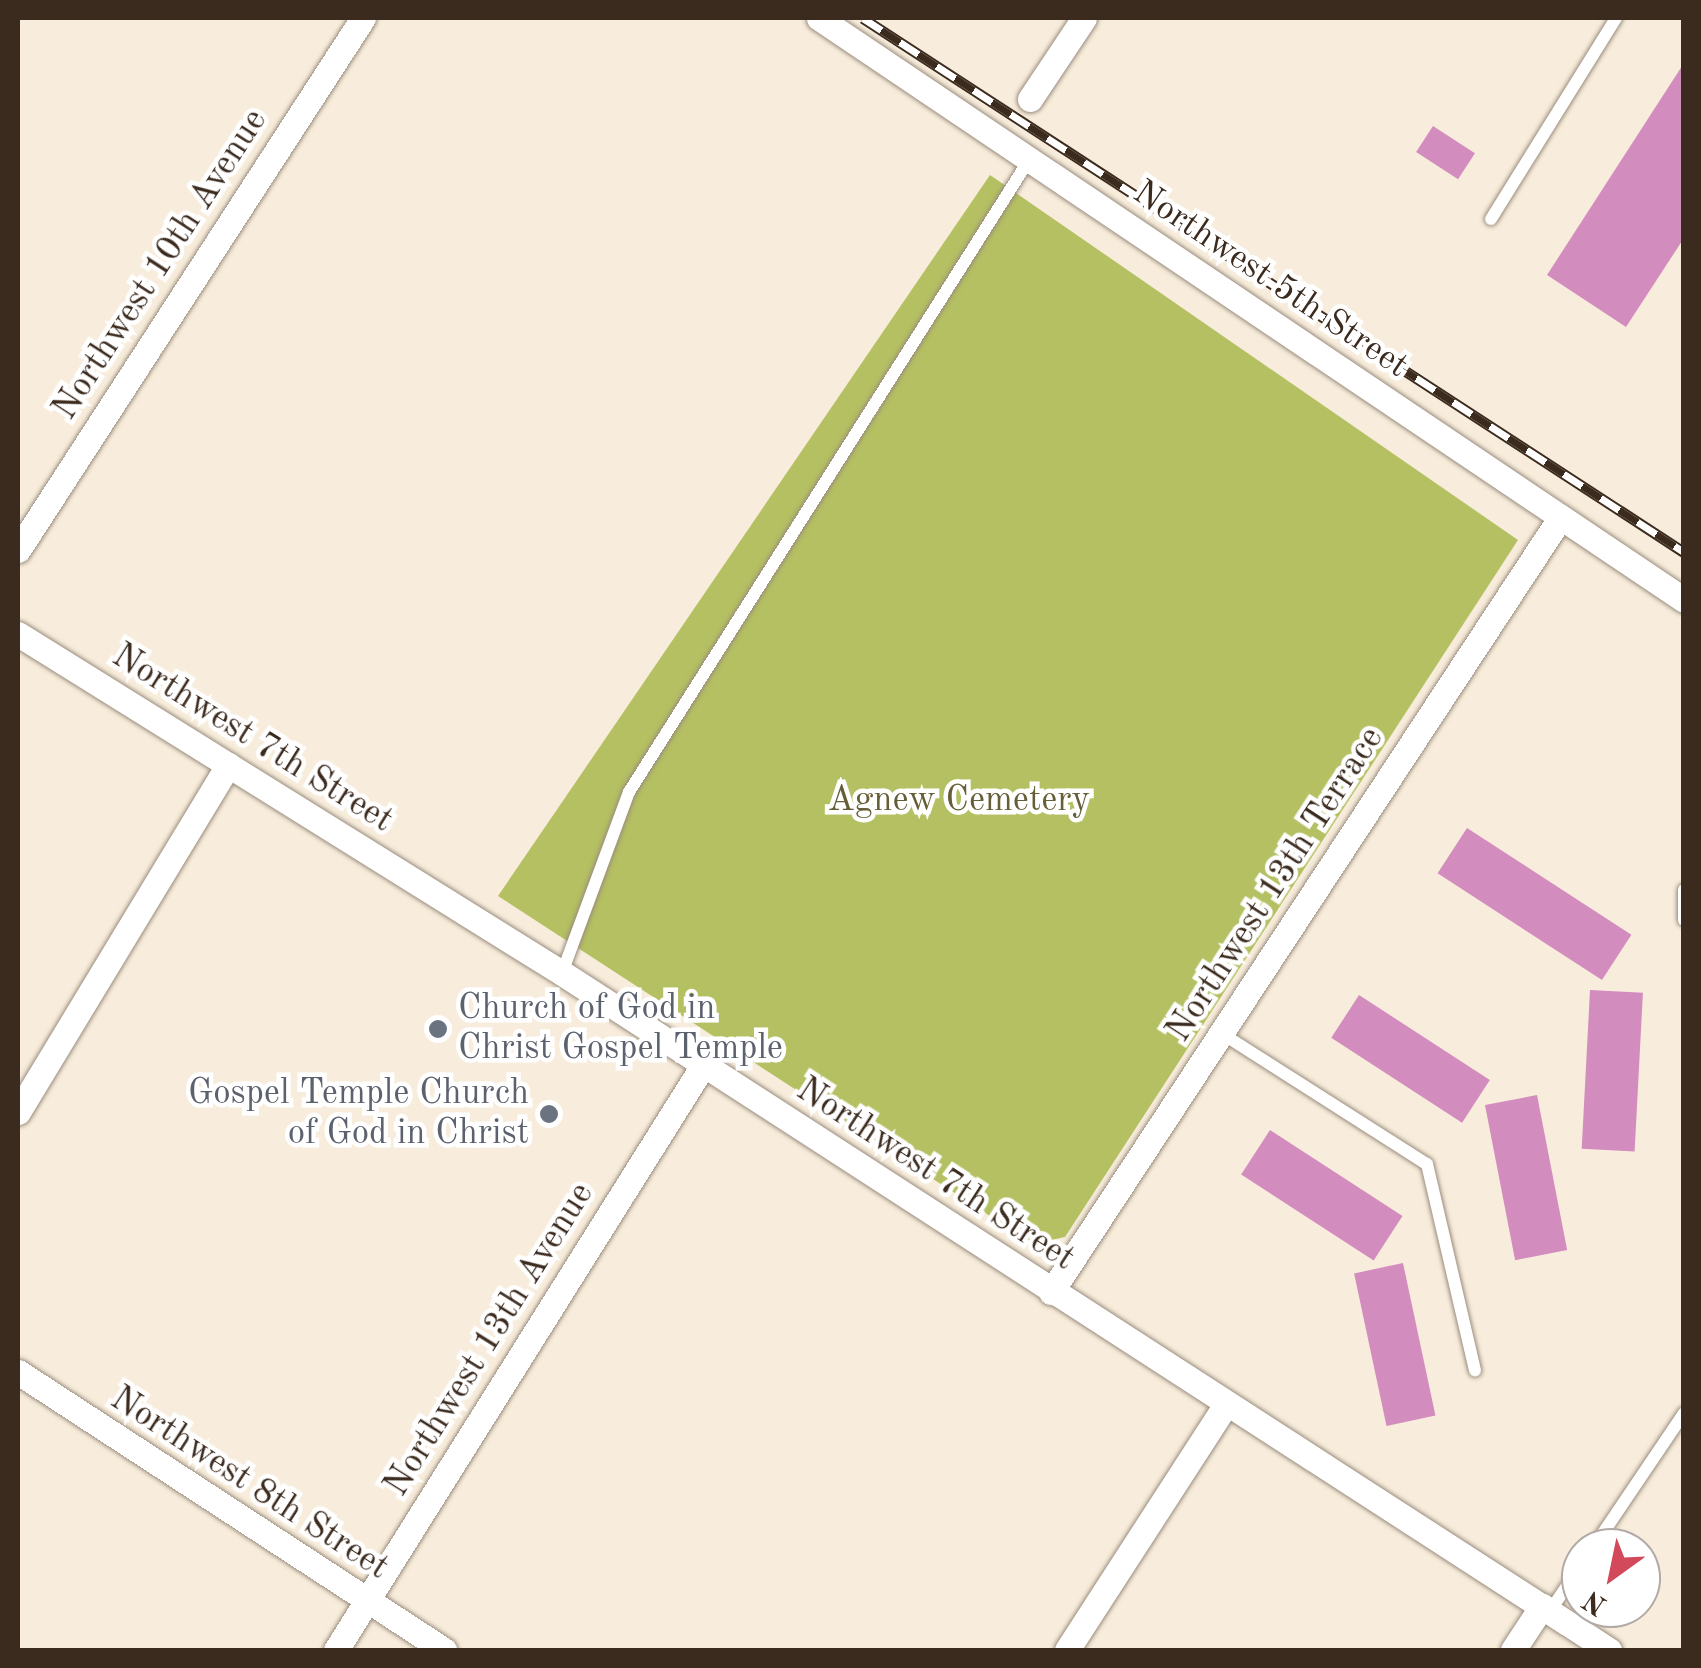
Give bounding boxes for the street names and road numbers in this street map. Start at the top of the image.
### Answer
street label: Northwest 10th Avenue [45,102,277,428]
street label: Northwest 5th Street [1124,172,1416,388]
street label: Northwest 7th Street [104,636,400,842]
street label: Northwest 13th Terrace [1159,720,1393,1050]
street label: Northwest 7th Street [788,1069,1082,1281]
street label: Northwest 13th Avenue [376,1176,604,1504]
street label: Northwest 8th Street [102,1378,396,1590]

